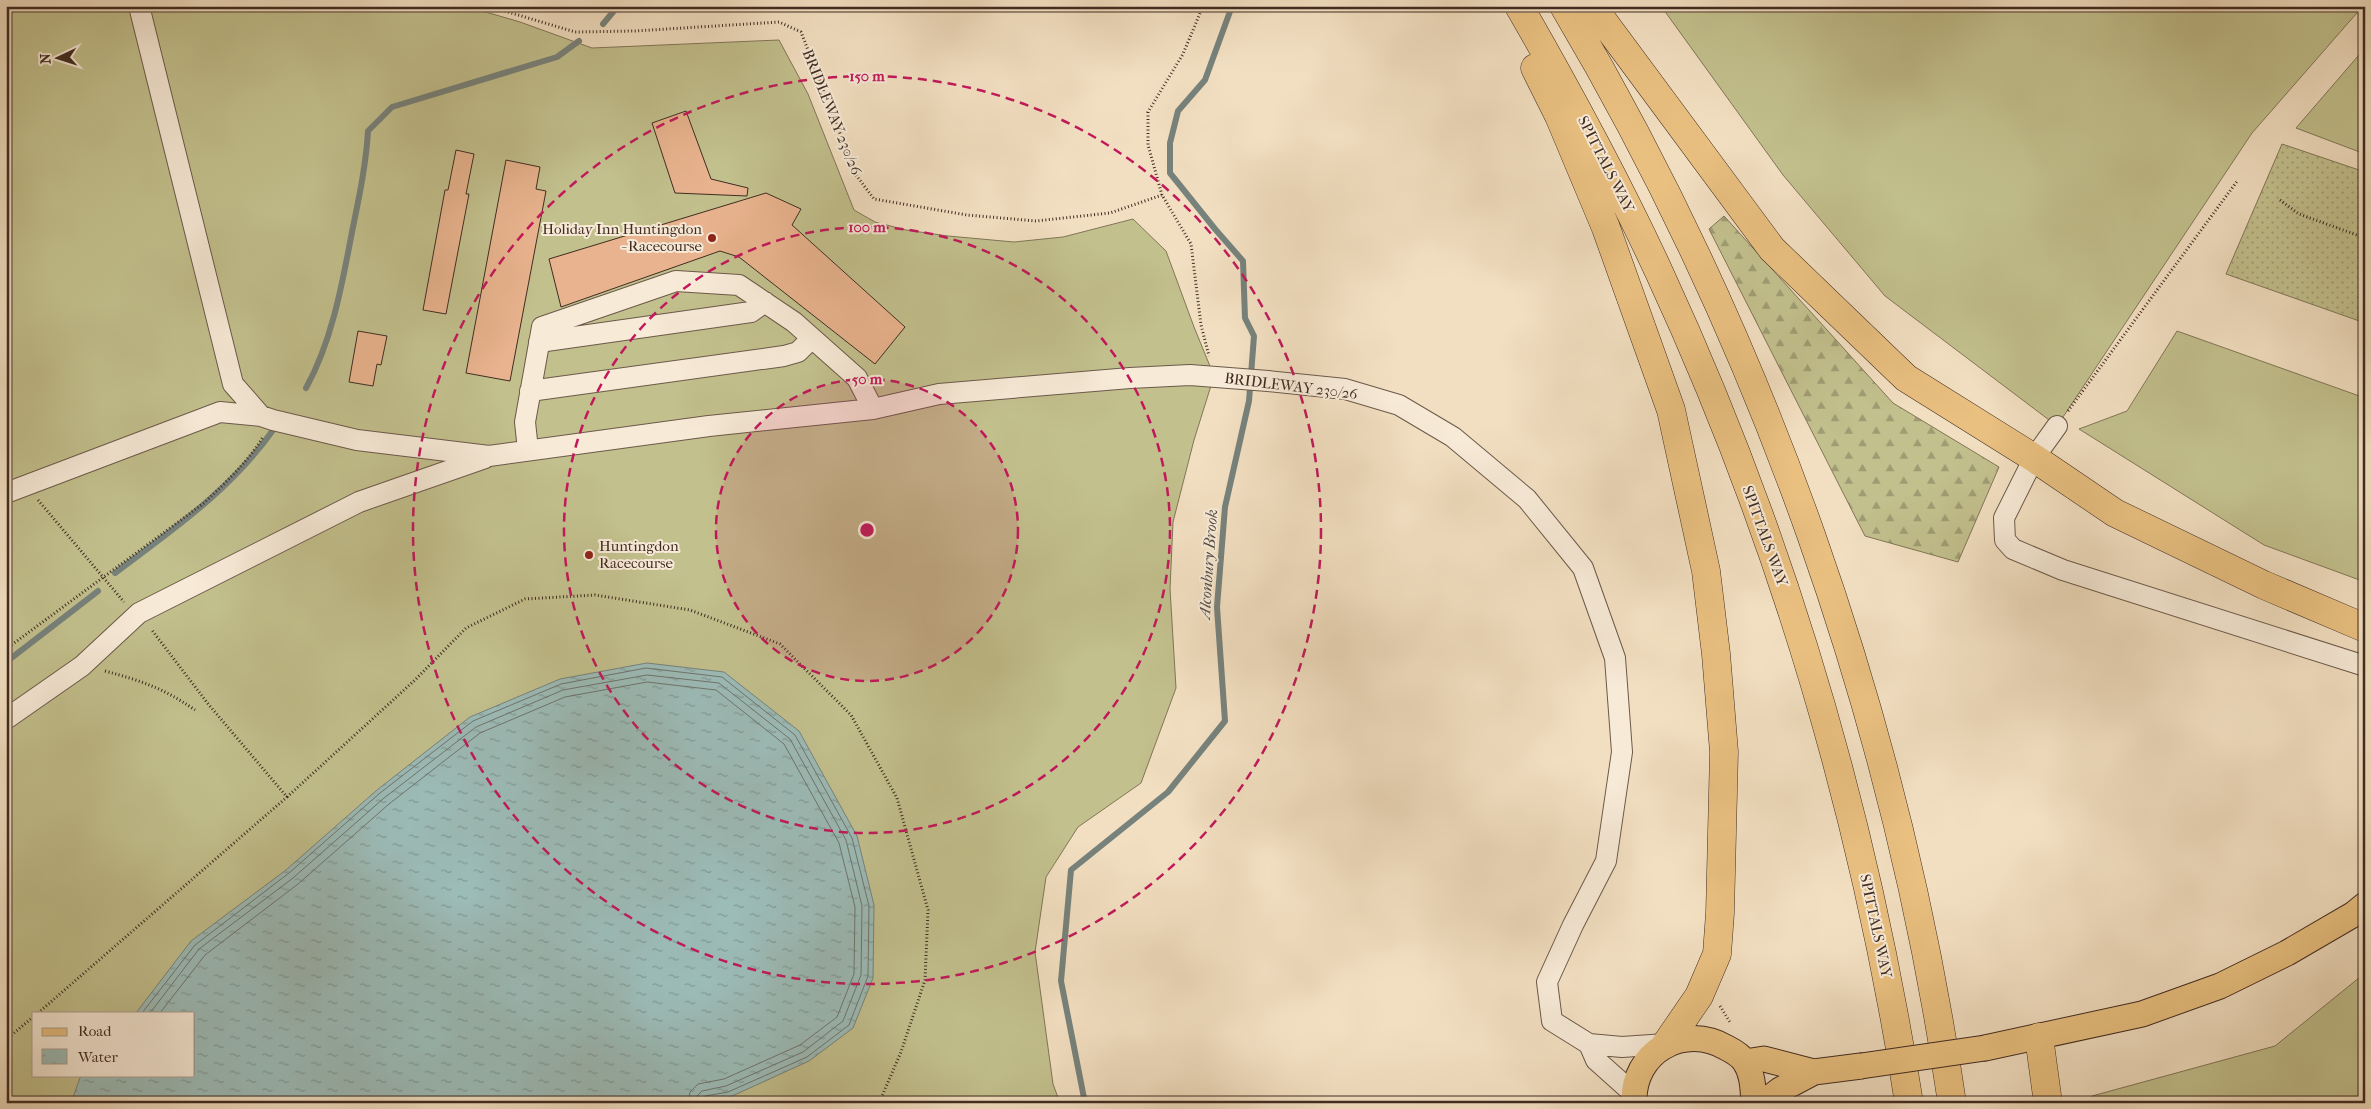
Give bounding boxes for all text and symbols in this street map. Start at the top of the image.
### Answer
north arrow [32,32,82,82]
street label: BRIDLEWAY 230/26 [799,47,866,178]
text: N [37,53,54,65]
text: 150 m [849,67,885,85]
street label: SPITTALS WAY [1574,113,1638,216]
text: 100 m [848,218,886,236]
place label: Holiday Inn Huntingdon - Racecourse [542,220,703,255]
marker: Holiday Inn Huntingdon - Racecourse [706,232,718,244]
street label: BRIDLEWAY 230/26 [1223,369,1359,403]
text: 50 m [852,370,883,388]
street label: SPITTALS WAY [1738,483,1792,589]
water label: Alconbury Brook [1195,509,1221,621]
centre of rings [858,521,876,539]
place label: Huntingdon Racecourse [599,537,679,572]
marker: Huntingdon Racecourse [583,549,595,561]
street label: SPITTALS WAY [1856,872,1896,980]
legend [32,1012,195,1076]
text: Road [78,1022,112,1040]
text: Water [77,1048,118,1066]

